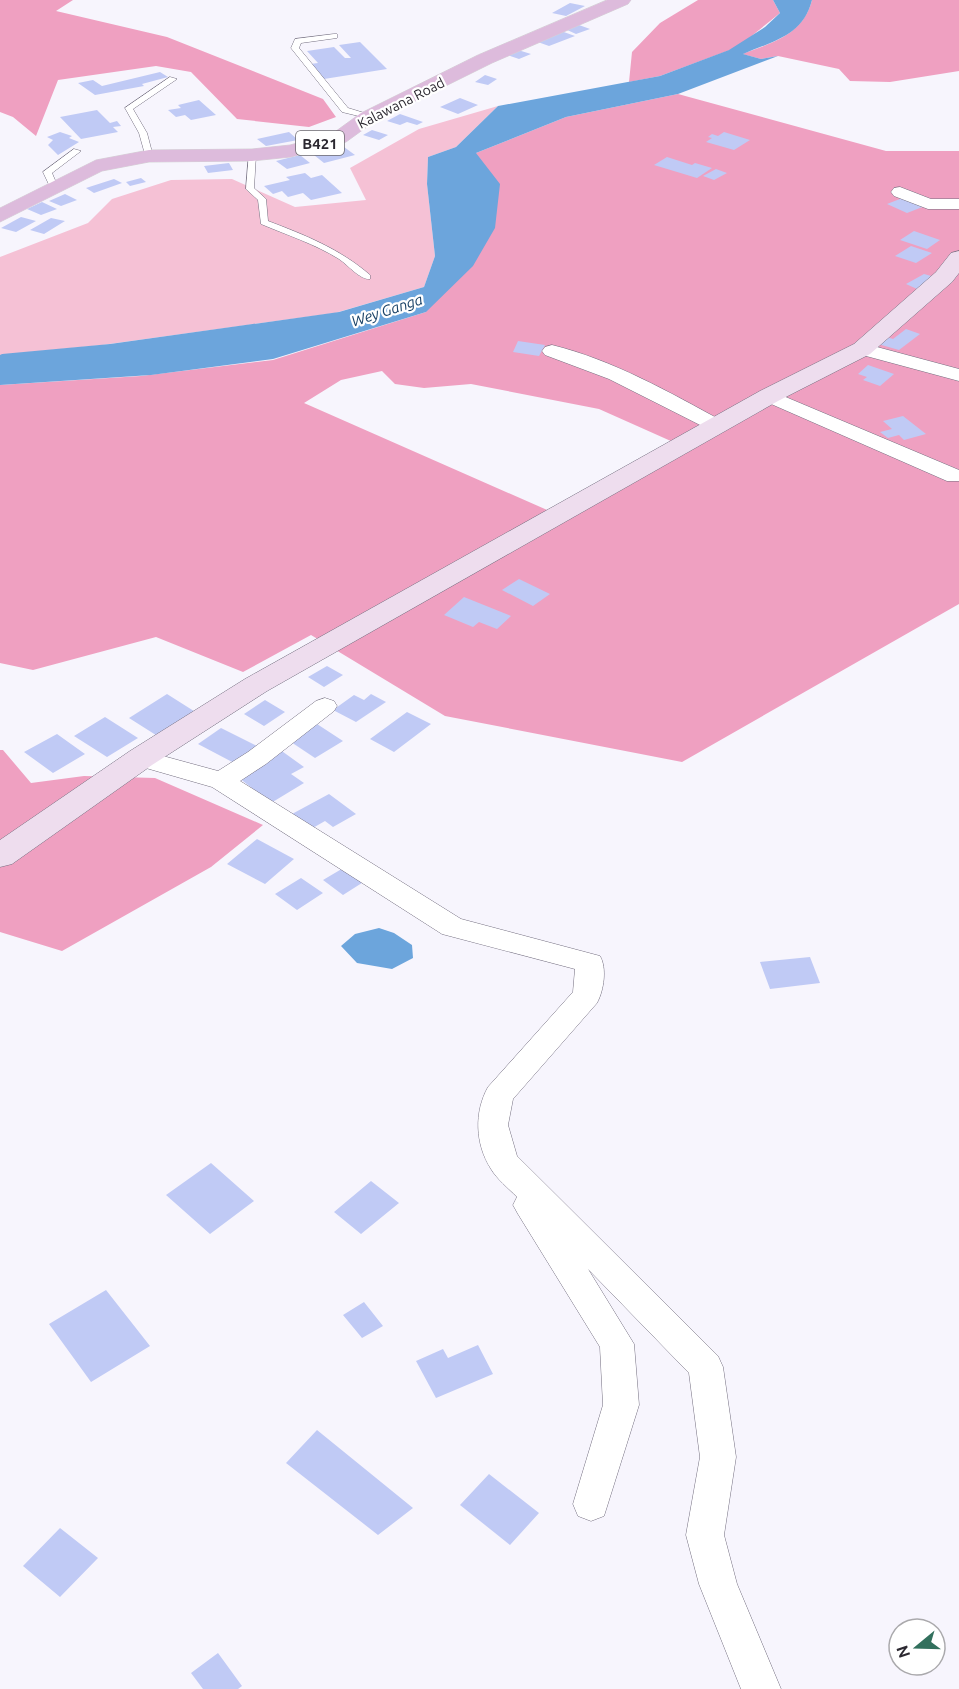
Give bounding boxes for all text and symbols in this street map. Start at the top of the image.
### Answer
street label: Kalawana Road [355,74,447,132]
road number: B421 [296,131,344,155]
water label: Wey Ganga [349,291,425,329]
north arrow [887,1617,947,1677]
text: N [892,1643,913,1660]

